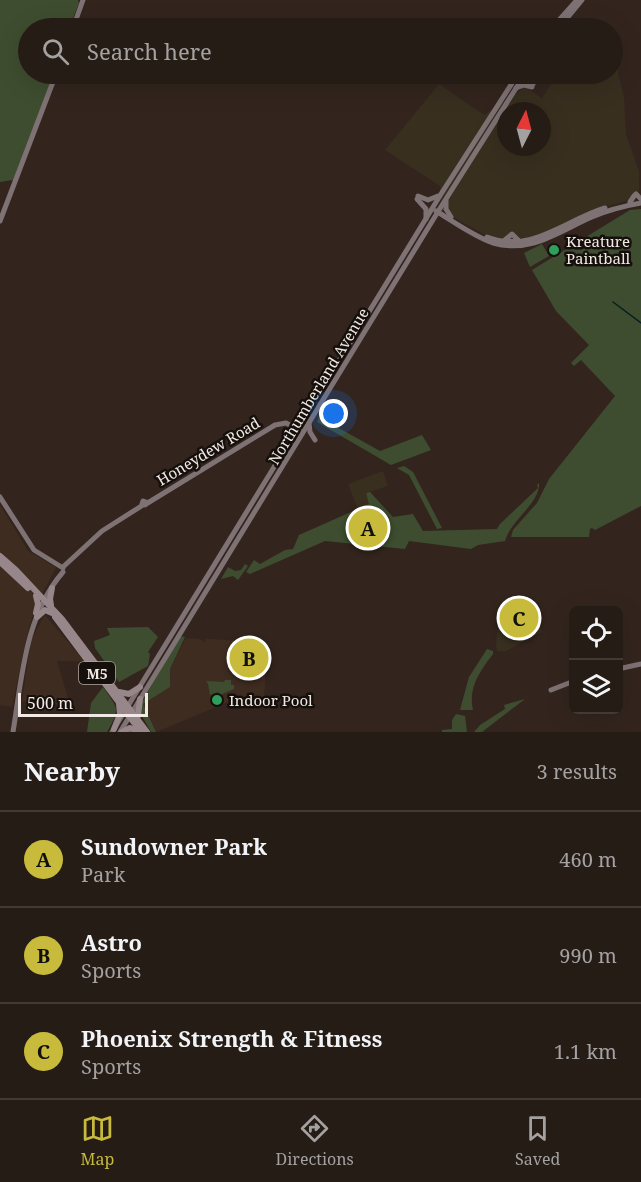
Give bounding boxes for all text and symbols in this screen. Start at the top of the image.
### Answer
search box [18,18,623,84]
icon: search [39,35,72,68]
text: Search here [87,36,212,66]
north arrow [497,102,551,156]
place label: Kreature Paintball [566,231,631,268]
marker: Kreature Paintball [547,243,561,257]
street label: Northumberland Avenue [263,304,373,468]
your location [319,399,348,428]
street label: Honeydew Road [153,412,263,490]
pin: A [348,506,388,550]
pin: C [500,596,538,640]
map controls [569,606,623,714]
button: locate [569,606,623,660]
pin: B [230,636,268,680]
button: layers [569,660,623,714]
road number: M5 [79,662,115,684]
scale bar [18,690,148,718]
place label: Indoor Pool [229,690,313,710]
text: 500 m [27,692,73,714]
marker: Indoor Pool [210,693,224,707]
text: Nearby [24,753,120,789]
text: 3 results [537,758,617,785]
text: Sundowner Park [81,831,267,861]
text: A [36,846,51,873]
text: 460 m [559,846,617,873]
text: Park [81,861,125,888]
text: Astro [81,927,142,957]
text: B [37,942,50,969]
text: 990 m [559,942,617,969]
text: Sports [81,957,141,984]
text: Phoenix Strength & Fitness [81,1023,382,1053]
text: C [37,1038,50,1065]
text: 1.1 km [554,1038,617,1065]
text: Sports [81,1053,141,1080]
tab: Map [81,1112,114,1170]
tab: Directions [276,1112,354,1170]
tab: Saved [515,1112,560,1170]

